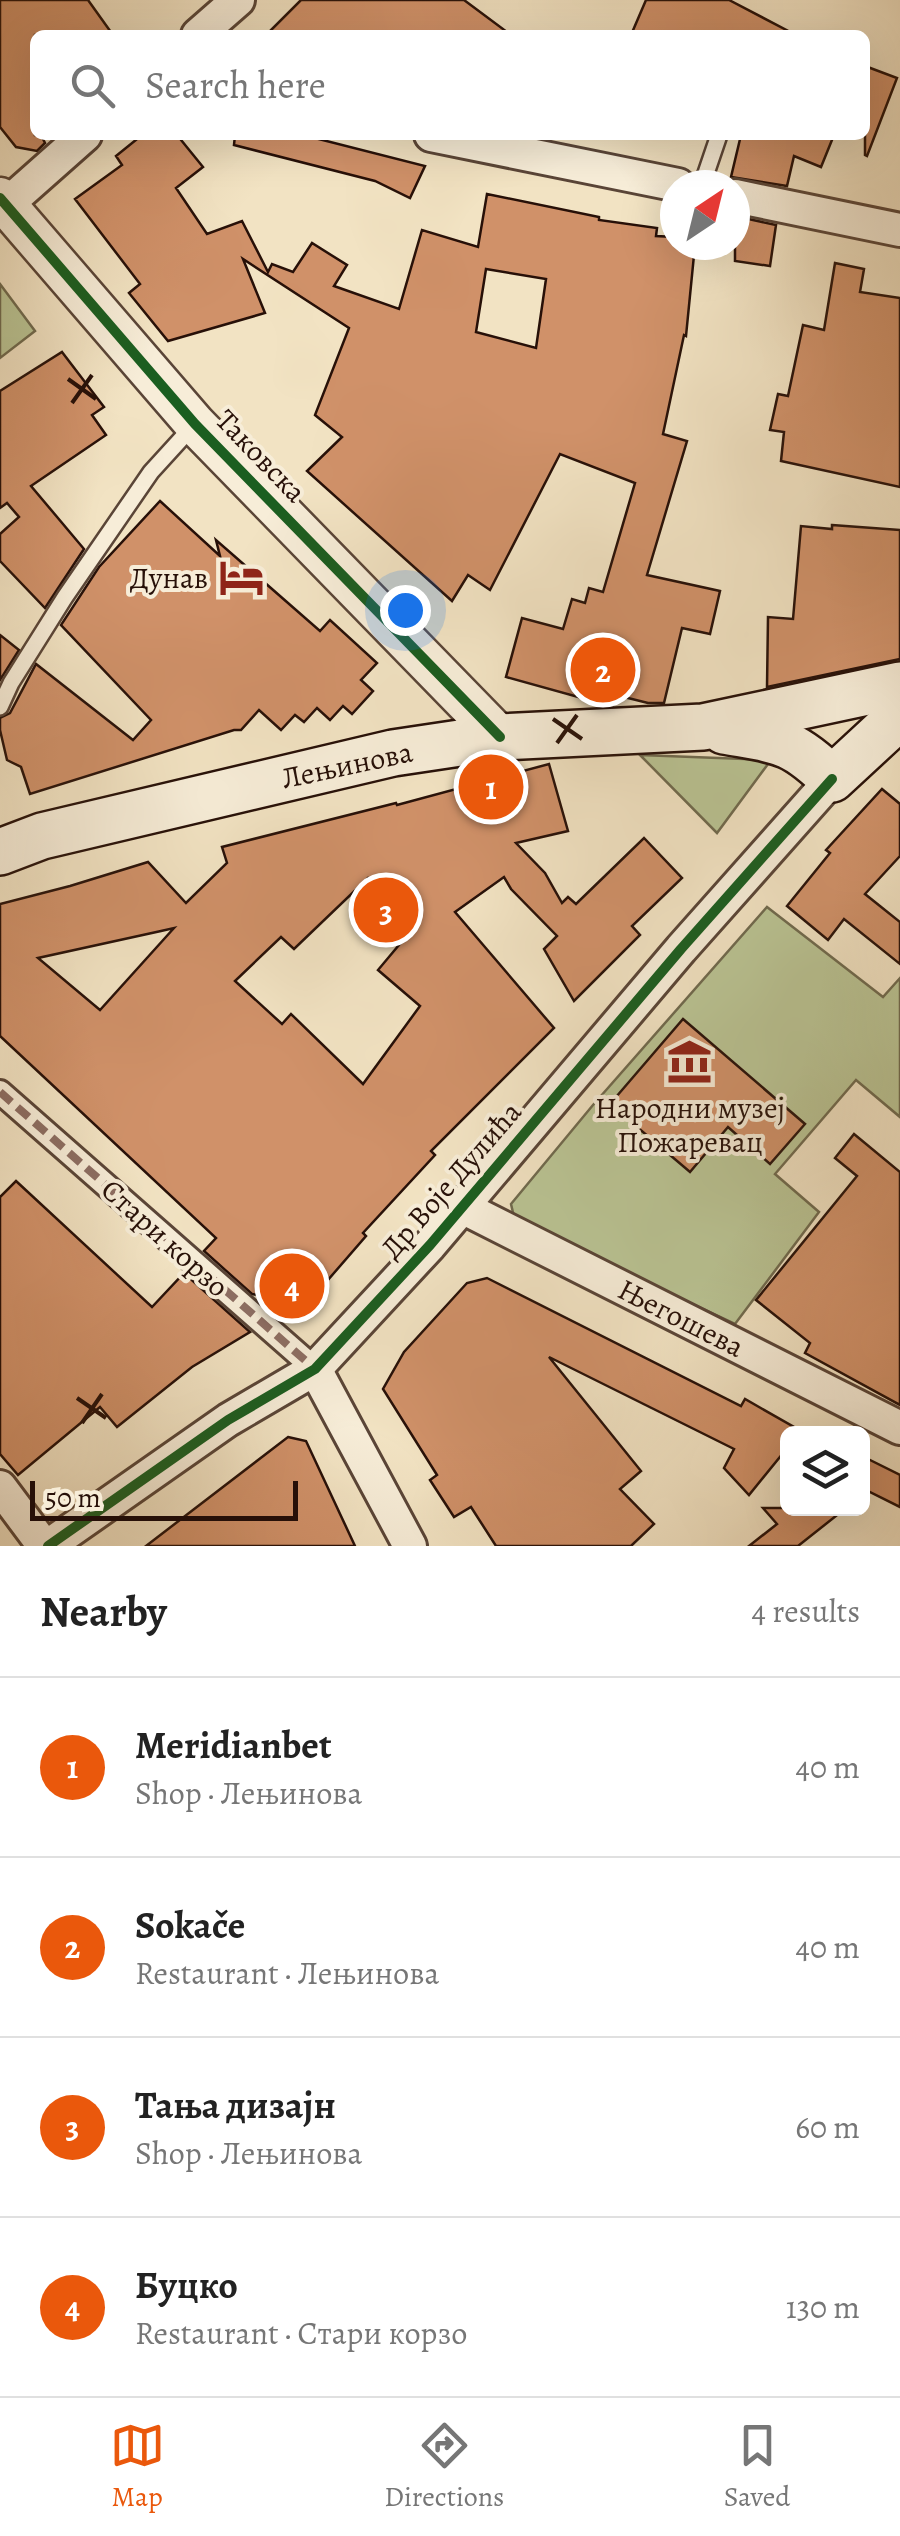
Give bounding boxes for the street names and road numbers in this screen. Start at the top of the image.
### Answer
street label: Таковска [207,401,315,511]
street label: Лењинова [278,732,416,798]
street label: Др Воје Дулића [372,1093,530,1267]
street label: Стари корзо [92,1170,238,1306]
street label: Његошева [611,1269,751,1367]

